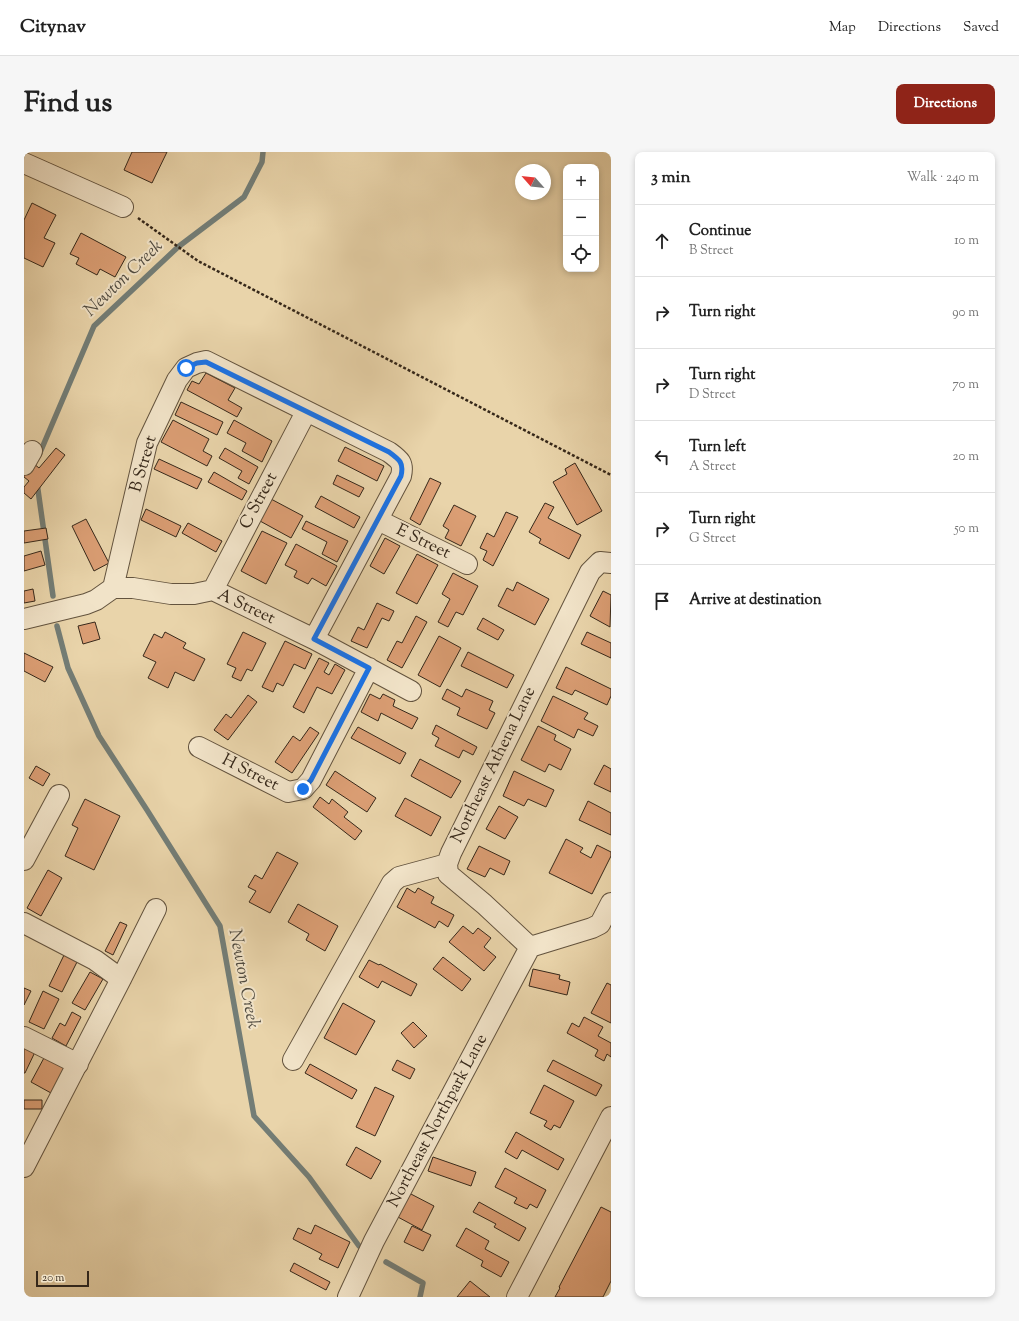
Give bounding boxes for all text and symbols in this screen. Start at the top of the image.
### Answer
text: Citynav [20,14,86,41]
text: Map [829,18,856,38]
text: Directions [878,18,941,38]
text: Saved [963,18,999,38]
text: Find us [24,84,112,124]
button: Directions [896,84,995,124]
north arrow [515,164,551,200]
map controls [563,164,599,272]
button: + [563,164,599,200]
text: 3 min [651,166,690,190]
text: Walk · 240 m [907,169,979,187]
button: − [563,200,599,236]
text: Continue [689,221,751,242]
icon: ahead [651,230,673,252]
text: 10 m [954,232,979,250]
water label: Newton Creek [79,235,169,323]
button: locate [563,236,599,272]
text: B Street [689,242,734,260]
icon: right [651,302,673,324]
text: Turn right [689,302,755,323]
text: 90 m [952,304,979,322]
route start [177,359,195,377]
text: Turn right [689,365,755,386]
icon: right [651,374,673,396]
text: 70 m [952,376,979,394]
text: D Street [689,386,736,404]
street label: B Street [124,433,164,495]
text: Turn left [689,437,746,458]
icon: left [651,446,673,468]
text: 20 m [953,448,979,466]
text: A Street [689,458,736,476]
street label: C Street [234,468,284,534]
text: Turn right [689,509,755,530]
icon: right [651,518,673,540]
street label: E Street [392,519,454,566]
text: 50 m [954,520,979,538]
text: G Street [689,530,736,548]
street label: A Street [213,583,279,631]
icon: arrive [651,590,673,612]
text: Arrive at destination [689,590,822,611]
street label: Northeast Athena Lane [446,683,542,847]
street label: H Street [217,748,283,798]
route end [294,780,312,798]
water label: Newton Creek [221,927,265,1031]
street label: Northeast Northpark Lane [382,1030,494,1212]
scale bar [36,1269,89,1288]
text: 20 m [42,1270,64,1286]

